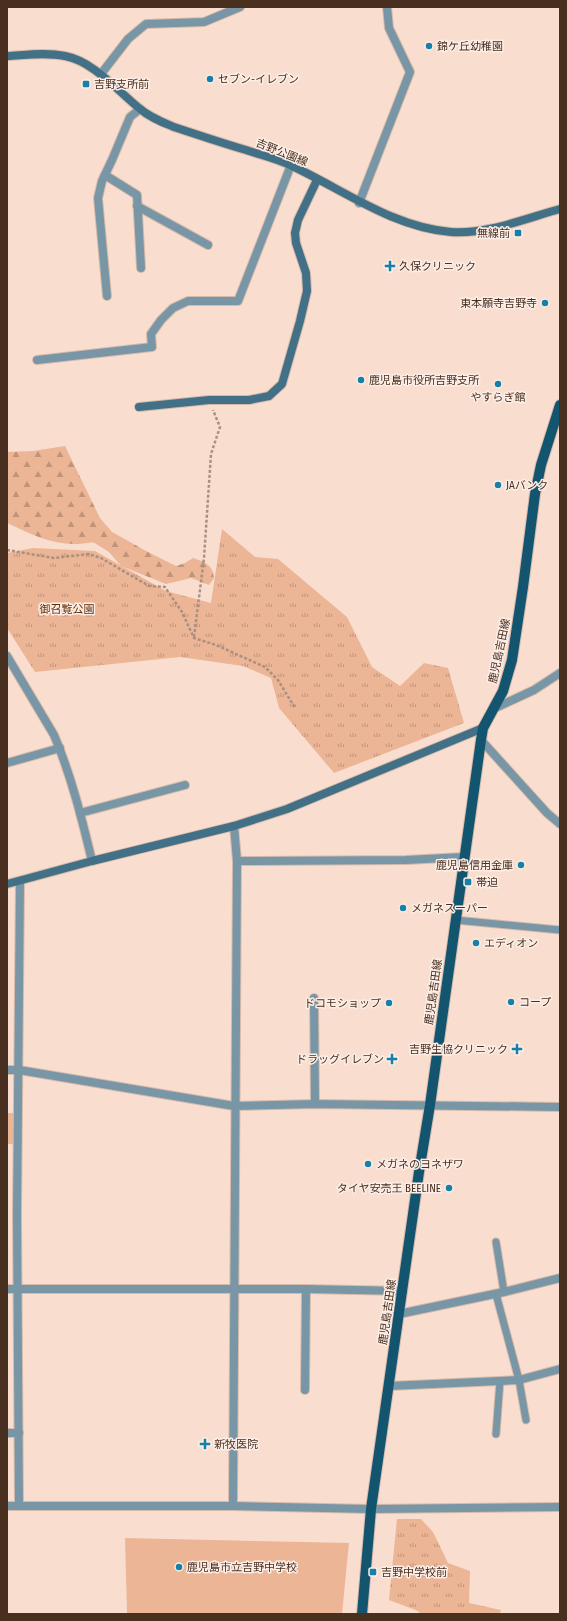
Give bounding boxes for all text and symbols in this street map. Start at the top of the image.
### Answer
place label: 錦ケ丘幼稚園 [437,40,503,53]
marker: 錦ケ丘幼稚園 [424,41,434,51]
place label: セブン-イレブン [218,73,299,86]
marker: セブン-イレブン [205,74,215,84]
place label: 吉野支所前 [94,78,149,91]
marker: 吉野支所前 [81,79,91,89]
street label: 吉野公園線 [254,136,310,169]
place label: 無線前 [477,227,510,240]
marker: 無線前 [513,228,523,238]
marker: 久保クリニック [384,260,396,272]
place label: 久保クリニック [399,260,476,273]
place label: 東本願寺吉野寺 [460,297,537,310]
marker: 東本願寺吉野寺 [540,298,550,308]
place label: 鹿児島市役所吉野支所 [369,374,480,387]
marker: 鹿児島市役所吉野支所 [356,375,366,385]
marker: やすらぎ館 [493,379,503,389]
place label: やすらぎ館 [471,391,526,404]
place label: JAバンク [506,479,548,492]
marker: JAバンク [493,480,503,490]
park label: 御召覧公園 [39,603,95,616]
street label: 鹿児島吉田線 [486,617,513,685]
place label: 鹿児島信用金庫 [436,859,513,872]
marker: 鹿児島信用金庫 [516,860,526,870]
place label: 帯迫 [476,876,498,889]
marker: 帯迫 [463,877,473,887]
place label: メガネスーパー [411,902,488,915]
marker: メガネスーパー [398,903,408,913]
place label: エディオン [484,937,538,950]
marker: エディオン [471,938,481,948]
street label: 鹿児島吉田線 [422,958,445,1026]
place label: コープ [519,996,551,1009]
place label: ドコモショップ [304,997,381,1010]
marker: コープ [506,997,516,1007]
marker: ドコモショップ [384,998,394,1008]
place label: 吉野生協クリニック [409,1043,508,1056]
marker: 吉野生協クリニック [511,1043,523,1055]
place label: ドラッグイレブン [296,1053,384,1066]
marker: ドラッグイレブン [387,1054,397,1064]
place label: メガネのヨネザワ [376,1158,464,1171]
marker: メガネのヨネザワ [363,1159,373,1169]
place label: タイヤ安売王 BEELINE [337,1182,441,1195]
marker: タイヤ安売王 BEELINE [444,1183,454,1193]
street label: 鹿児島吉田線 [376,1278,399,1346]
marker: 新牧医院 [199,1438,211,1450]
place label: 新牧医院 [214,1438,258,1451]
place label: 鹿児島市立吉野中学校 [187,1561,297,1574]
marker: 鹿児島市立吉野中学校 [174,1562,184,1572]
place label: 吉野中学校前 [381,1566,447,1579]
marker: 吉野中学校前 [368,1567,378,1577]

